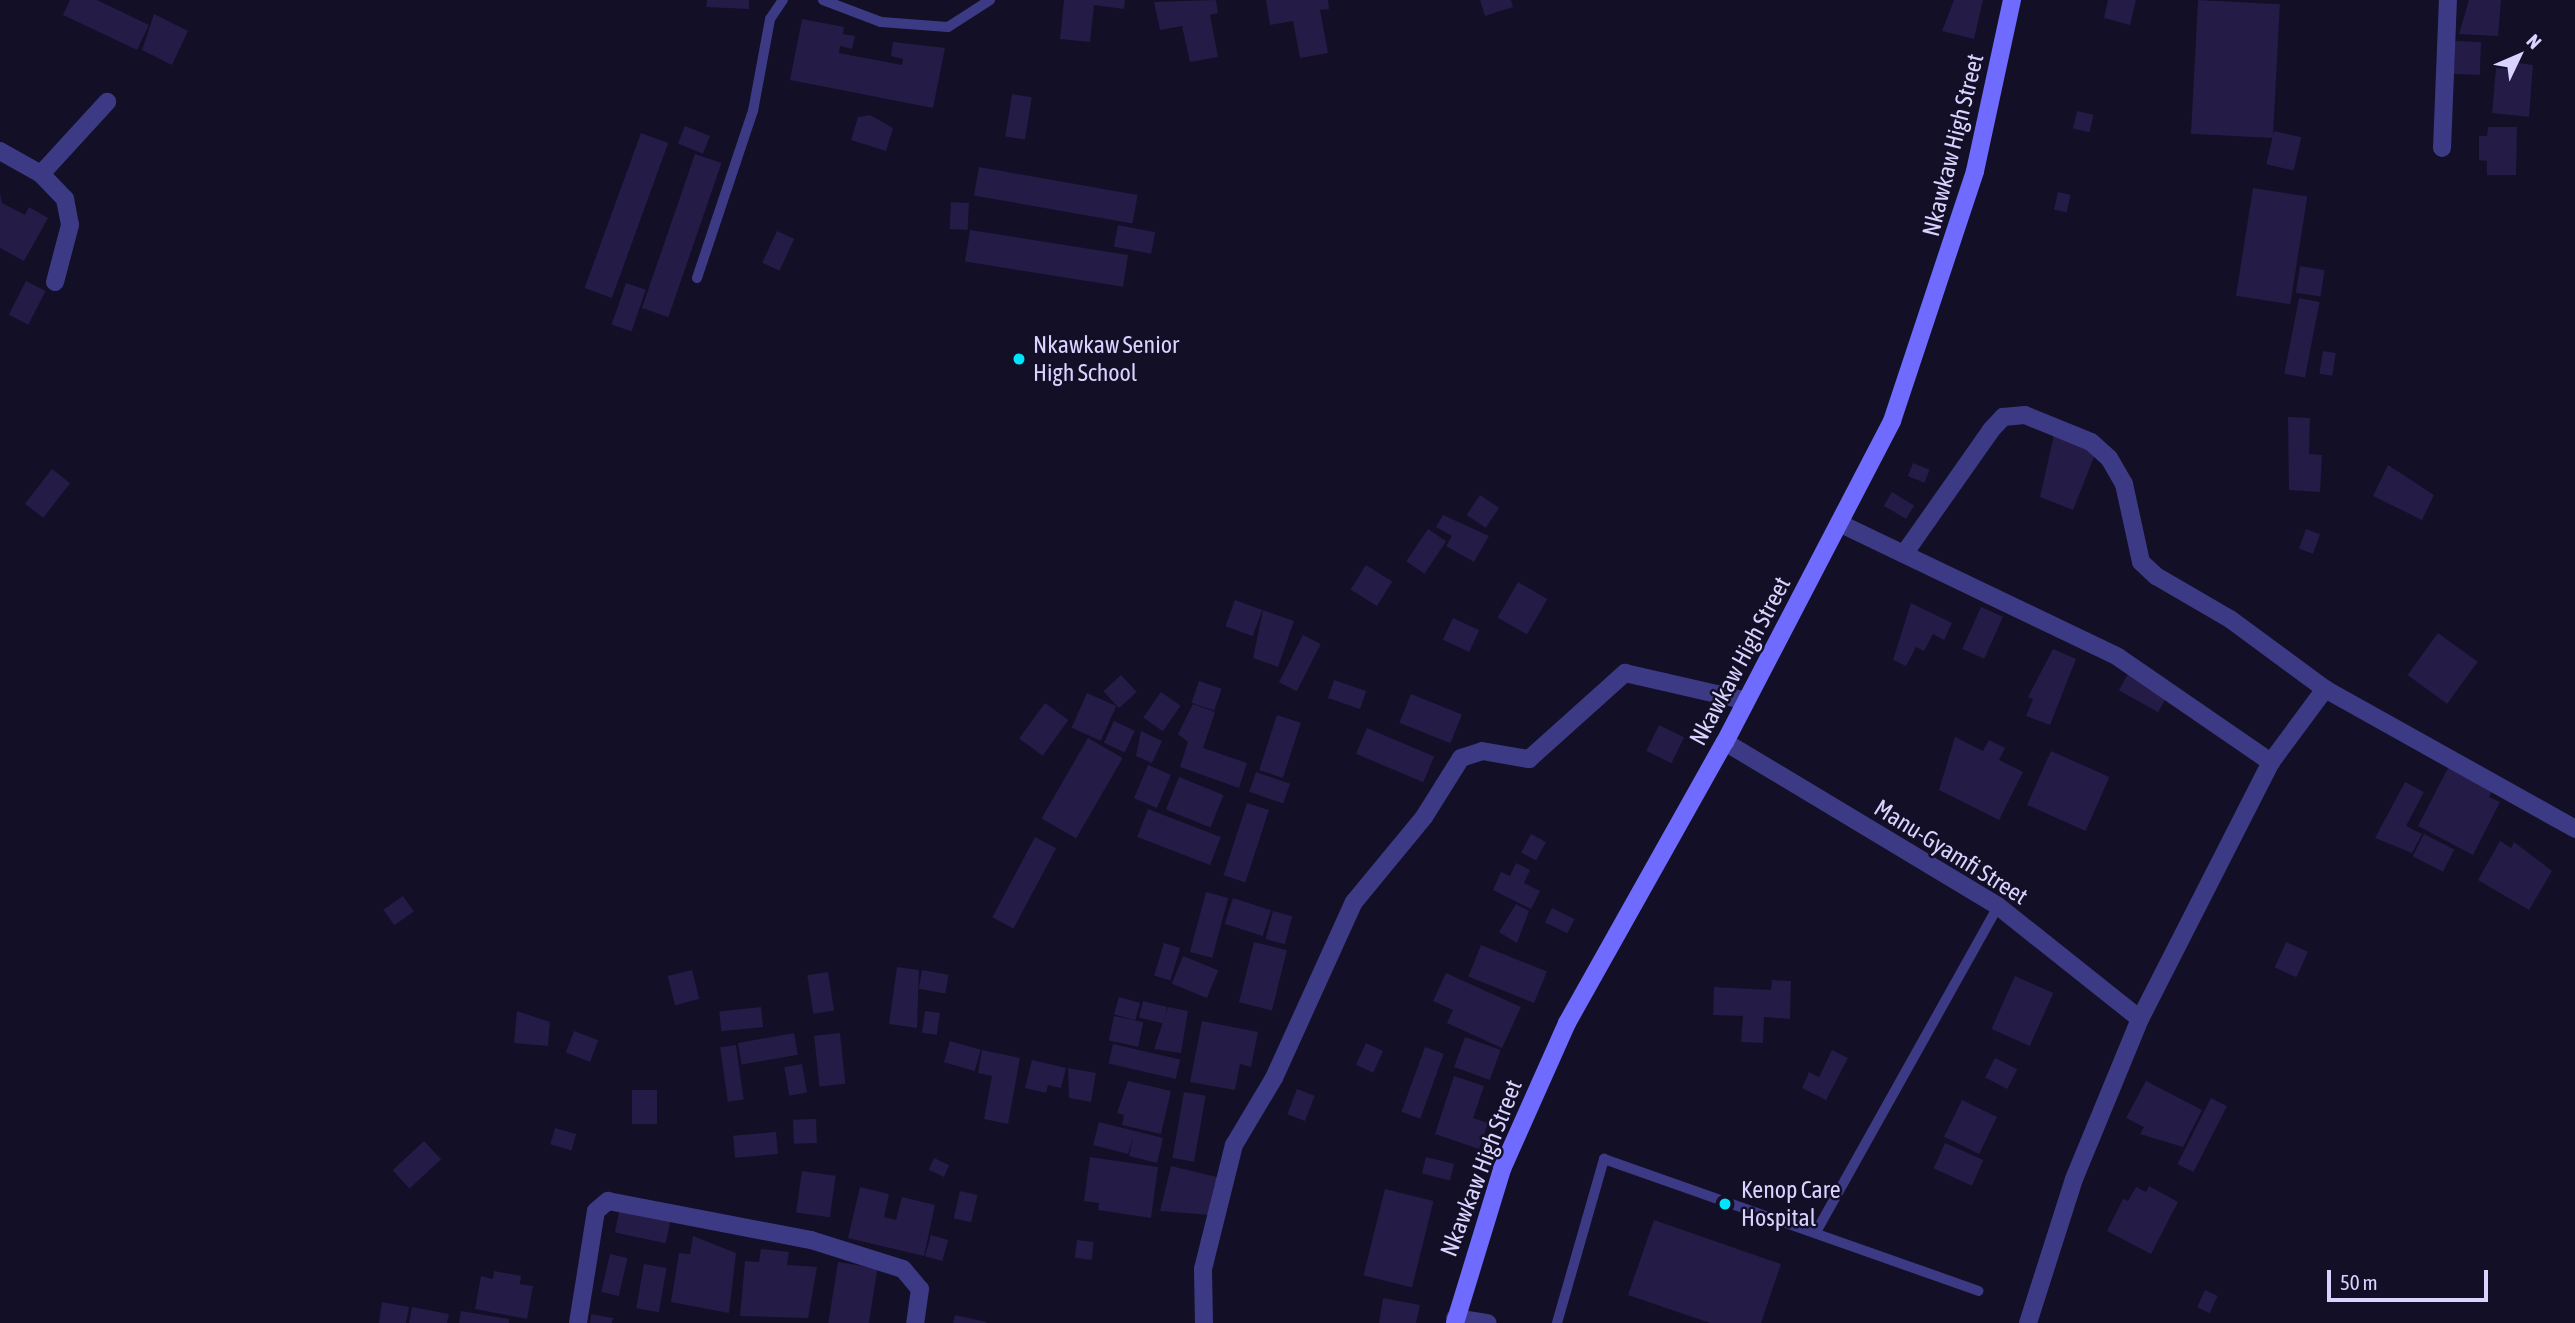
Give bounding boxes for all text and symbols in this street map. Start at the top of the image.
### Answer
north arrow [2484,21,2554,91]
text: N [2522,30,2546,53]
street label: Nkawkaw High Street [1916,51,1990,239]
place label: Nkawkaw Senior High School [1033,331,1179,387]
marker: Nkawkaw Senior High School [1011,351,1027,367]
street label: Nkawkaw High Street [1683,572,1797,750]
street label: Manu-Gyamfi Street [1869,793,2033,911]
street label: Nkawkaw High Street [1434,1076,1528,1260]
place label: Kenop Care Hospital [1741,1176,1841,1232]
marker: Kenop Care Hospital [1715,1194,1735,1214]
scale bar [2330,1256,2491,1300]
text: 50 m [2340,1270,2378,1294]

